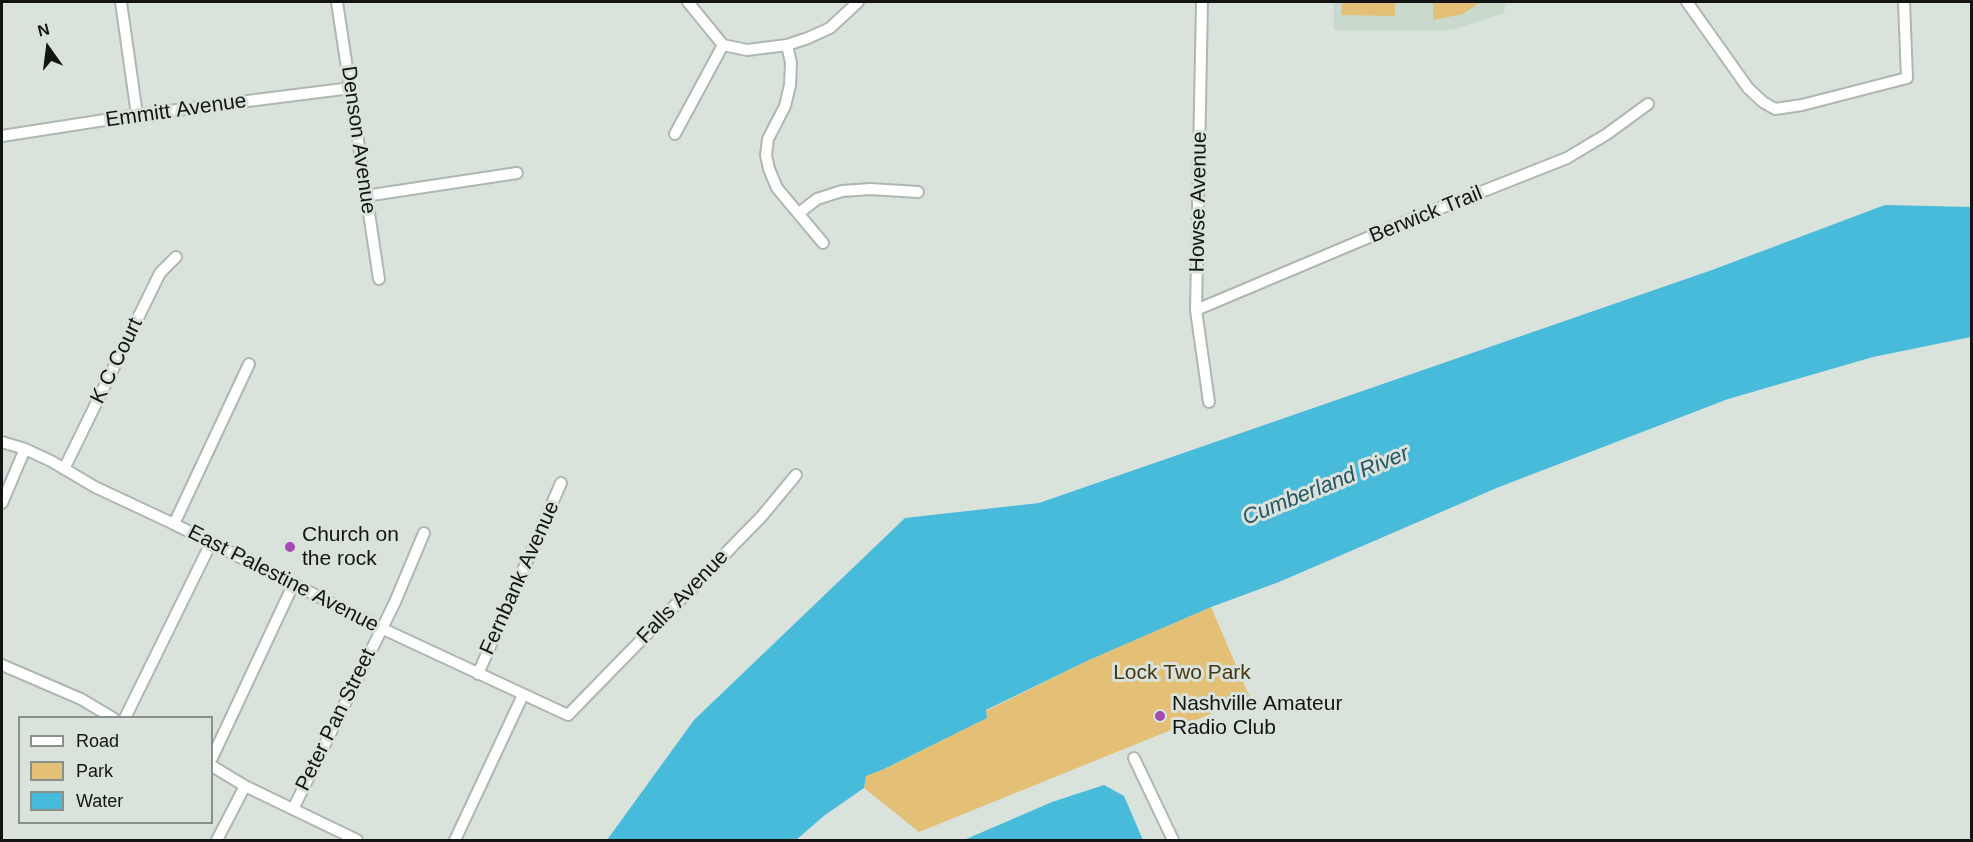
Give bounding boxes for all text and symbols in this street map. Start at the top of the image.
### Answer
north arrow [18,18,78,78]
text: N [36,20,51,40]
street label: Denson Avenue [335,64,381,216]
street label: Emmitt Avenue [104,89,248,133]
street label: Howse Avenue [1185,131,1213,273]
street label: Berwick Trail [1366,181,1486,249]
street label: K C Court [85,314,149,408]
water label: Cumberland River [1239,441,1413,531]
street label: Fernbank Avenue [475,497,565,659]
street label: East Palestine Avenue [183,520,383,638]
place label: Church on the rock [302,522,399,572]
marker: Church on the rock [283,540,297,554]
street label: Falls Avenue [632,545,734,649]
street label: Peter Pan Street [291,645,381,795]
park label: Lock Two Park [1113,660,1251,686]
place label: Nashville Amateur Radio Club [1172,691,1342,741]
marker: Nashville Amateur Radio Club [1153,709,1167,723]
legend [18,716,213,824]
text: Road [76,731,119,751]
text: Park [76,761,113,781]
text: Water [76,791,123,811]

